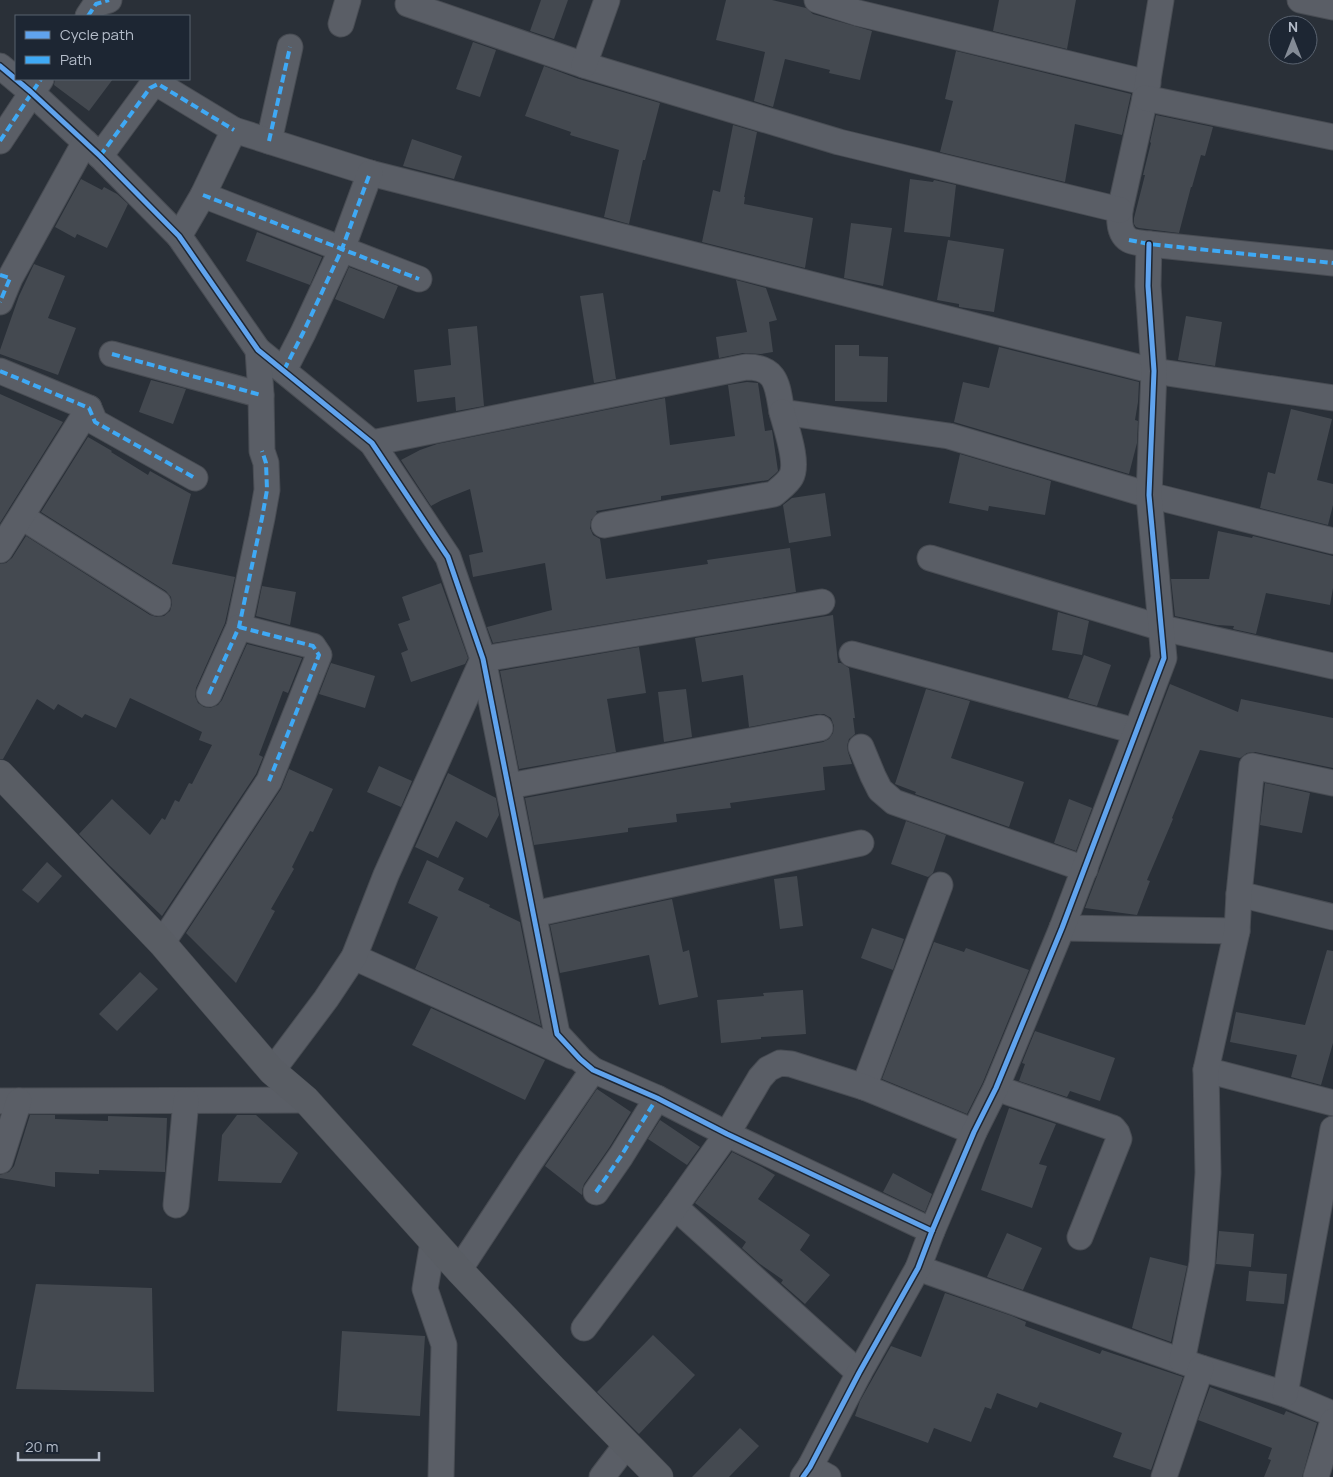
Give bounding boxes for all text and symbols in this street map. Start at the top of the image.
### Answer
legend [15,15,190,80]
north arrow [1268,15,1318,65]
text: N [1288,17,1298,36]
text: Cycle path [60,24,134,45]
text: Path [60,49,92,70]
scale bar [18,1430,99,1462]
text: 20 m [25,1436,58,1457]

